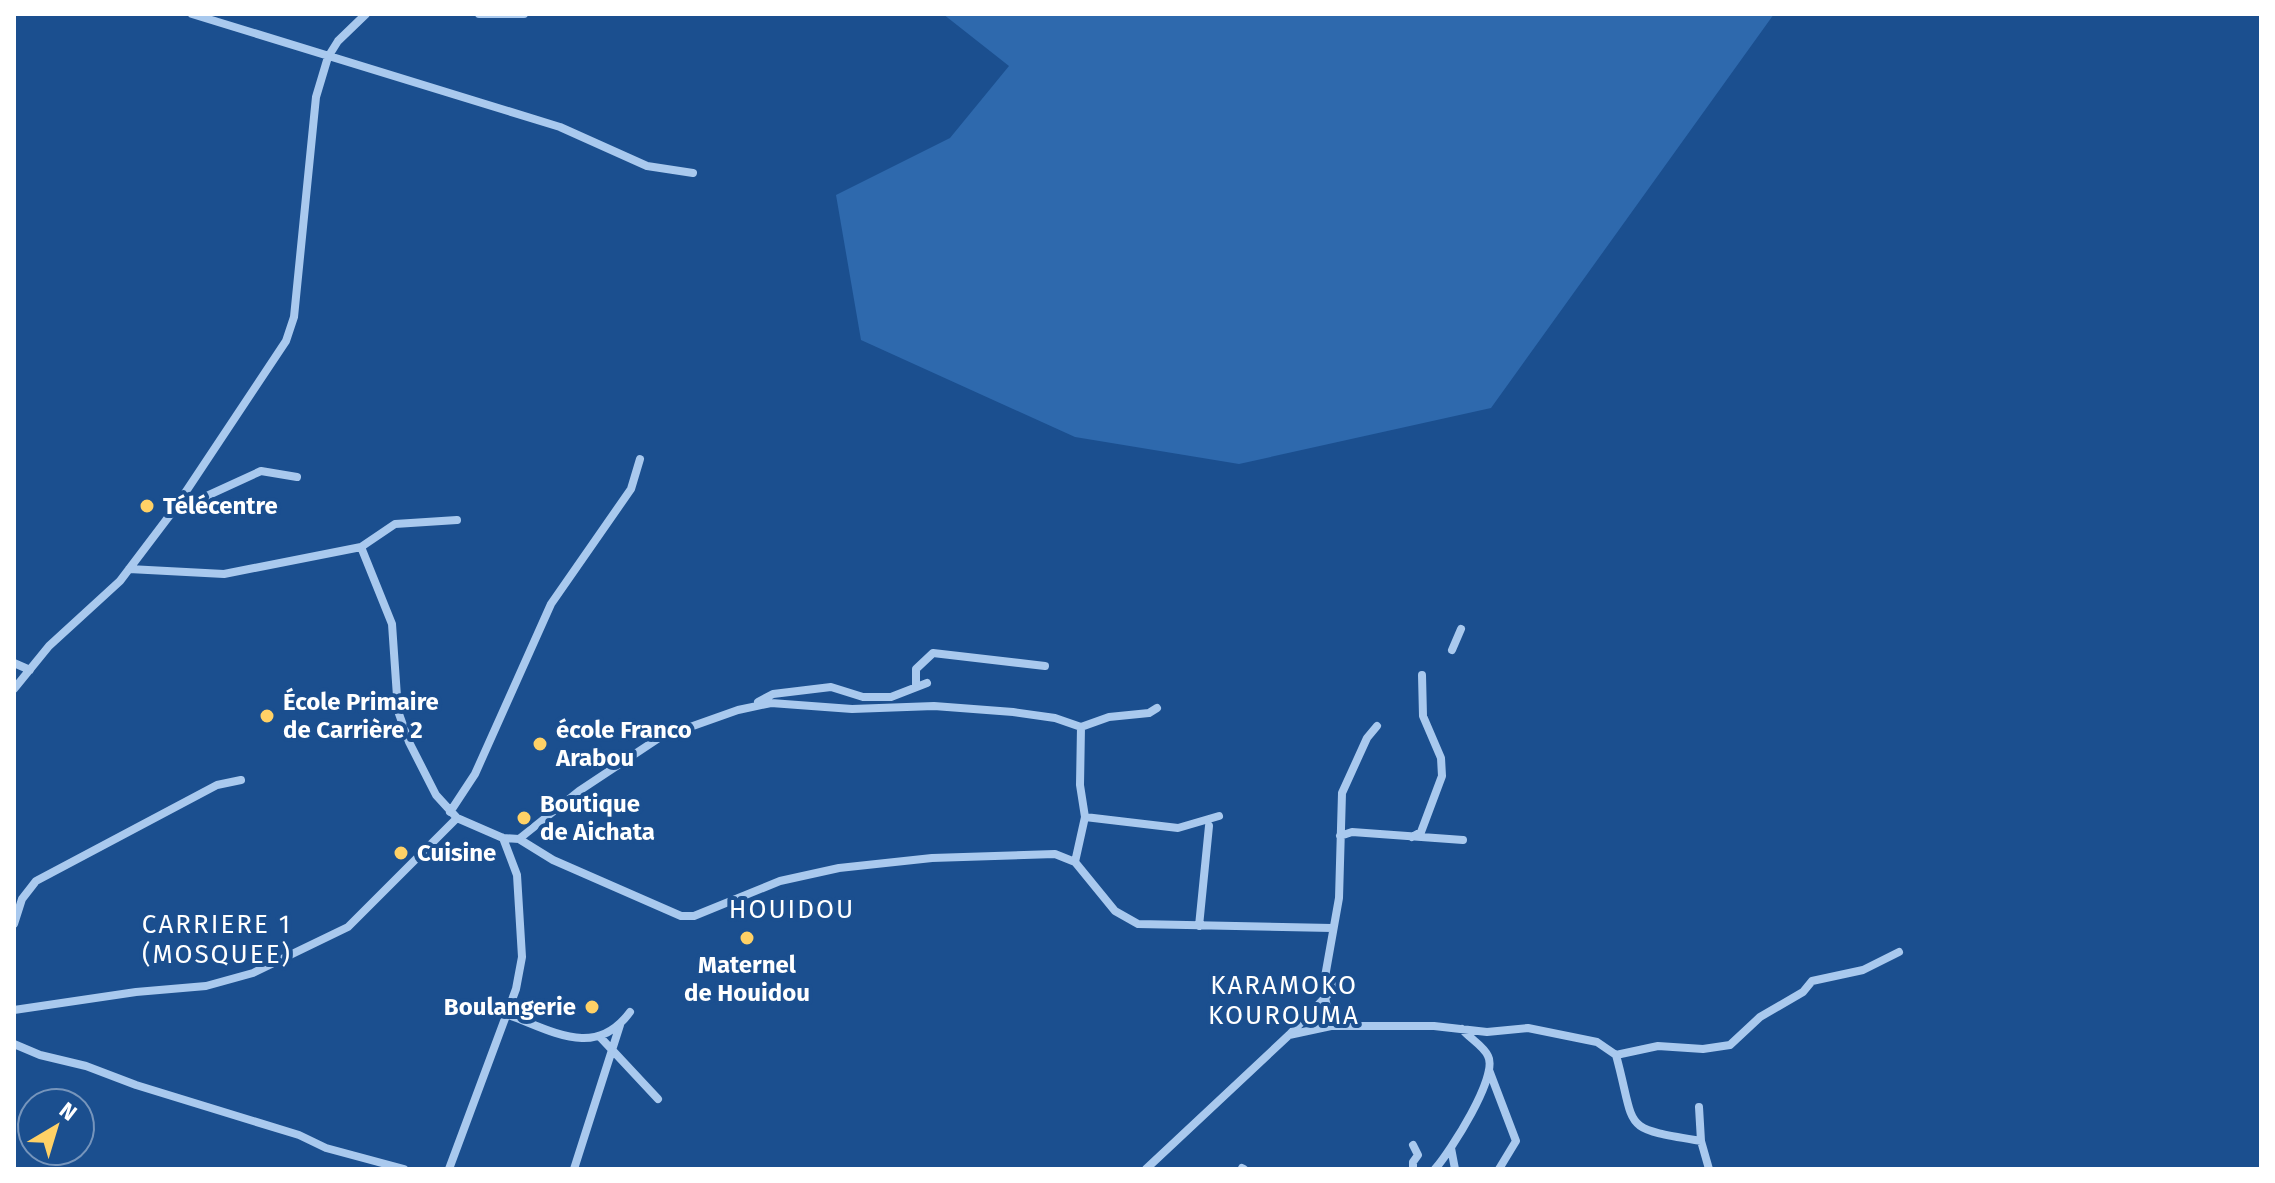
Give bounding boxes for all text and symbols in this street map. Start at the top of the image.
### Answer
place label: Télécentre [163,492,278,520]
marker: Télécentre [138,497,156,515]
place label: École Primaire de Carrière 2 [283,687,439,744]
marker: École Primaire de Carrière 2 [258,707,276,725]
place label: école Franco Arabou [555,716,692,772]
marker: école Franco Arabou [531,735,549,753]
place label: Boutique de Aichata [540,790,655,846]
marker: Boutique de Aichata [515,809,533,827]
place label: Cuisine [417,839,496,867]
marker: Cuisine [392,844,410,862]
district label: HOUIDOU [729,894,855,925]
district label: CARRIERE 1 (MOSQUEE) [142,909,292,970]
marker: Maternel de Houidou [738,929,756,947]
place label: Maternel de Houidou [684,951,810,1007]
district label: KARAMOKO KOUROUMA [1208,970,1360,1031]
place label: Boulangerie [444,993,576,1021]
marker: Boulangerie [583,998,601,1016]
north arrow [16,1087,96,1167]
text: N [54,1097,82,1127]

